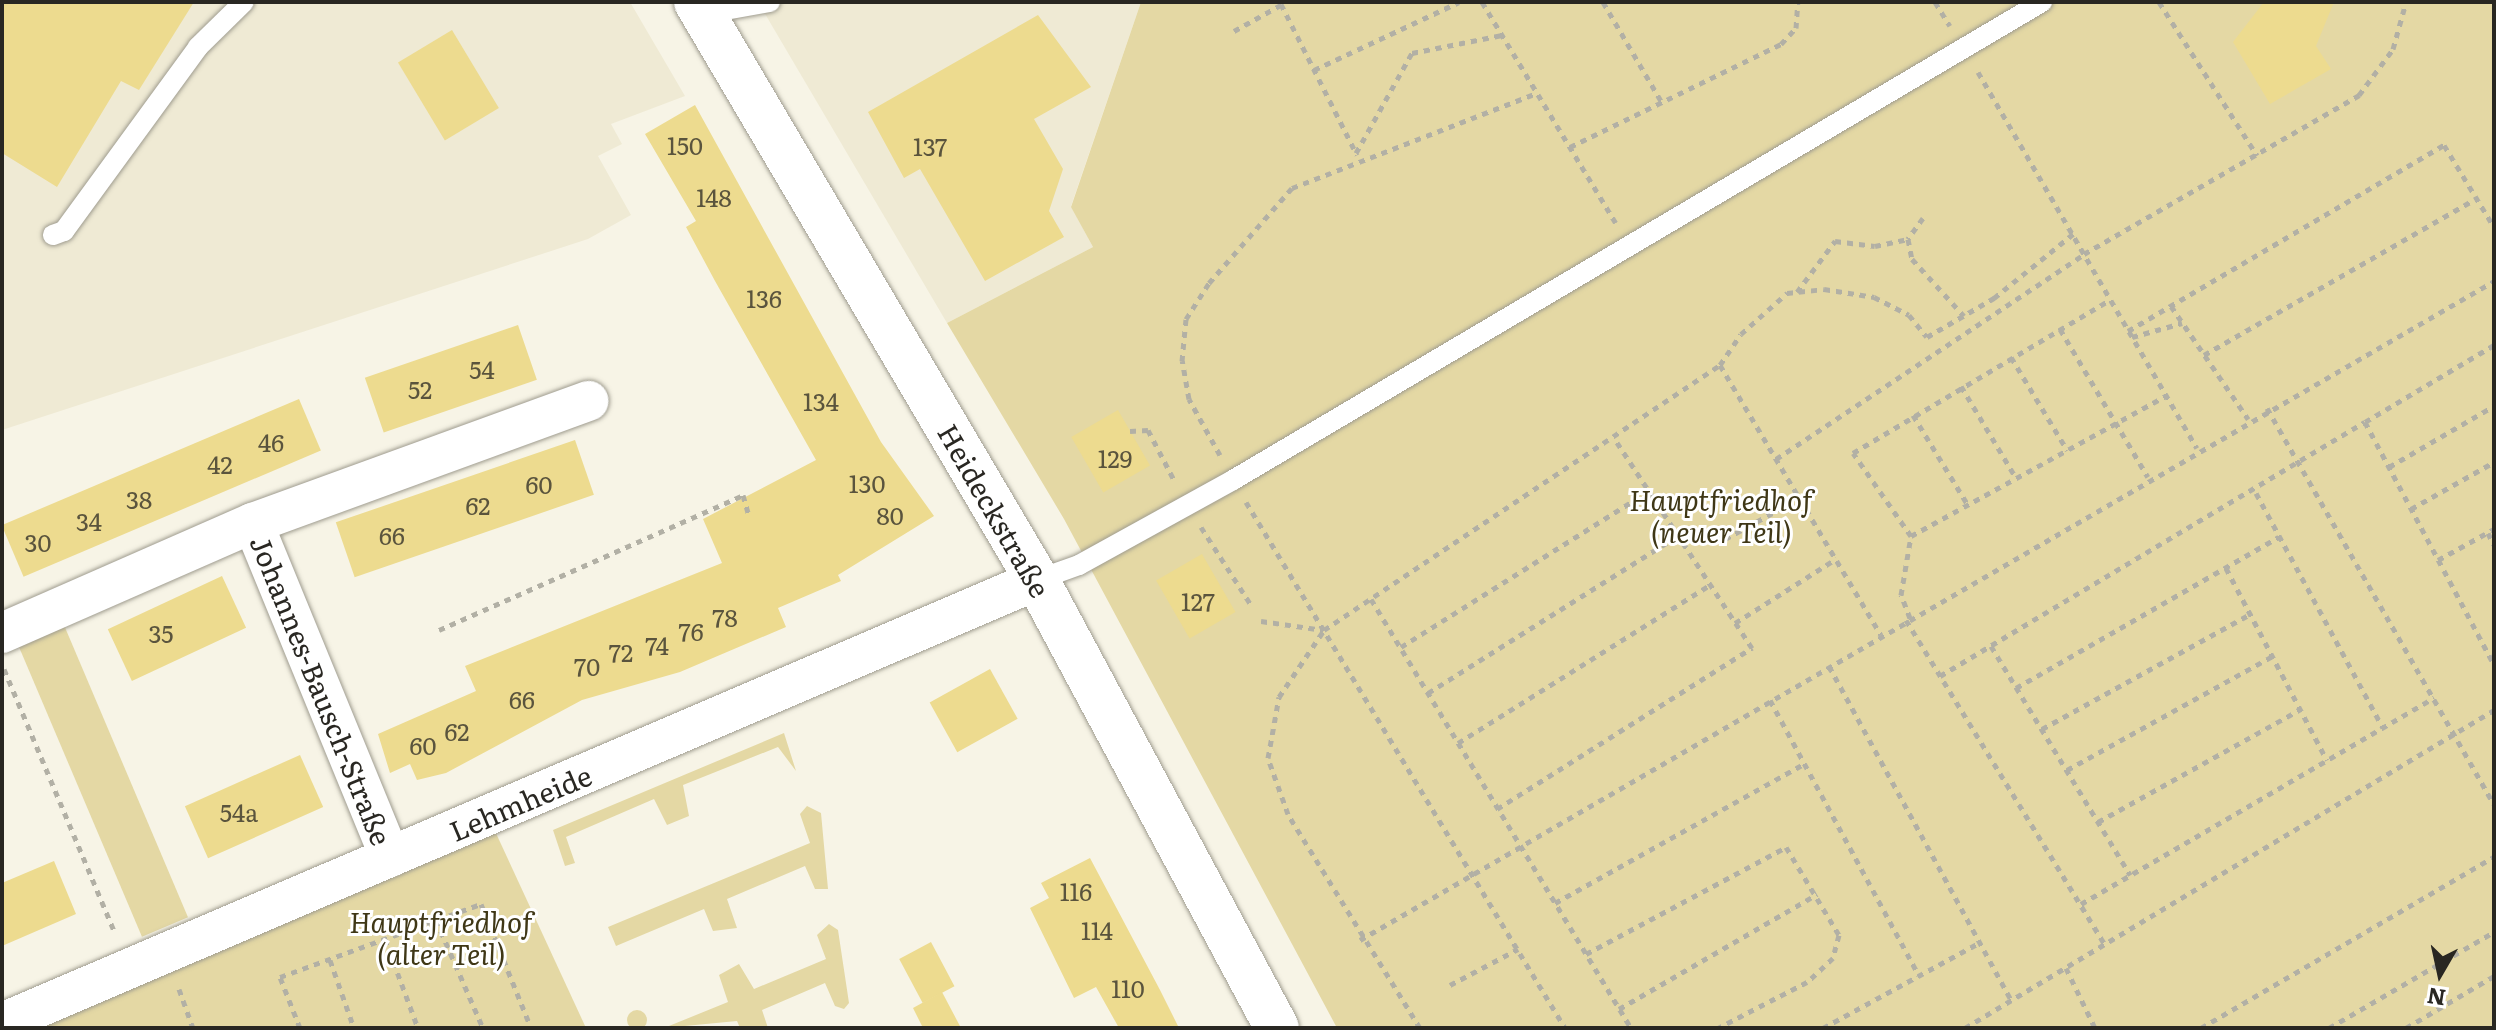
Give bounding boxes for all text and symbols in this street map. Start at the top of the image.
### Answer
house number: 150 [667,131,703,159]
house number: 137 [913,132,947,160]
house number: 148 [696,183,732,211]
house number: 136 [746,284,782,312]
house number: 54 [469,355,495,383]
house number: 52 [408,375,432,403]
house number: 134 [803,387,839,415]
street label: Heideckstraße [932,418,1058,602]
house number: 46 [258,428,284,456]
house number: 129 [1098,444,1132,472]
house number: 42 [207,450,233,478]
house number: 130 [849,469,885,497]
house number: 60 [526,470,552,498]
park label: Hauptfriedhof (neuer Teil) [1629,482,1813,548]
house number: 38 [126,485,152,513]
house number: 62 [465,491,491,519]
house number: 80 [876,501,904,529]
house number: 34 [76,507,102,535]
house number: 66 [379,521,405,549]
house number: 30 [25,528,51,556]
street label: Johannes-Bausch-Straße [244,530,400,850]
house number: 127 [1181,587,1215,615]
house number: 78 [712,603,738,631]
house number: 76 [678,617,704,645]
house number: 35 [148,619,174,647]
house number: 74 [645,631,669,659]
house number: 72 [609,638,633,666]
house number: 70 [574,652,600,680]
house number: 66 [509,685,535,713]
house number: 62 [444,717,470,745]
house number: 60 [410,731,436,759]
street label: Lehmheide [444,757,596,847]
house number: 54a [220,798,258,826]
house number: 116 [1060,877,1092,905]
park label: Hauptfriedhof (alter Teil) [349,904,533,970]
house number: 114 [1081,916,1113,944]
north arrow [2400,934,2480,1014]
house number: 110 [1111,974,1145,1002]
text: N [2424,980,2448,1016]

